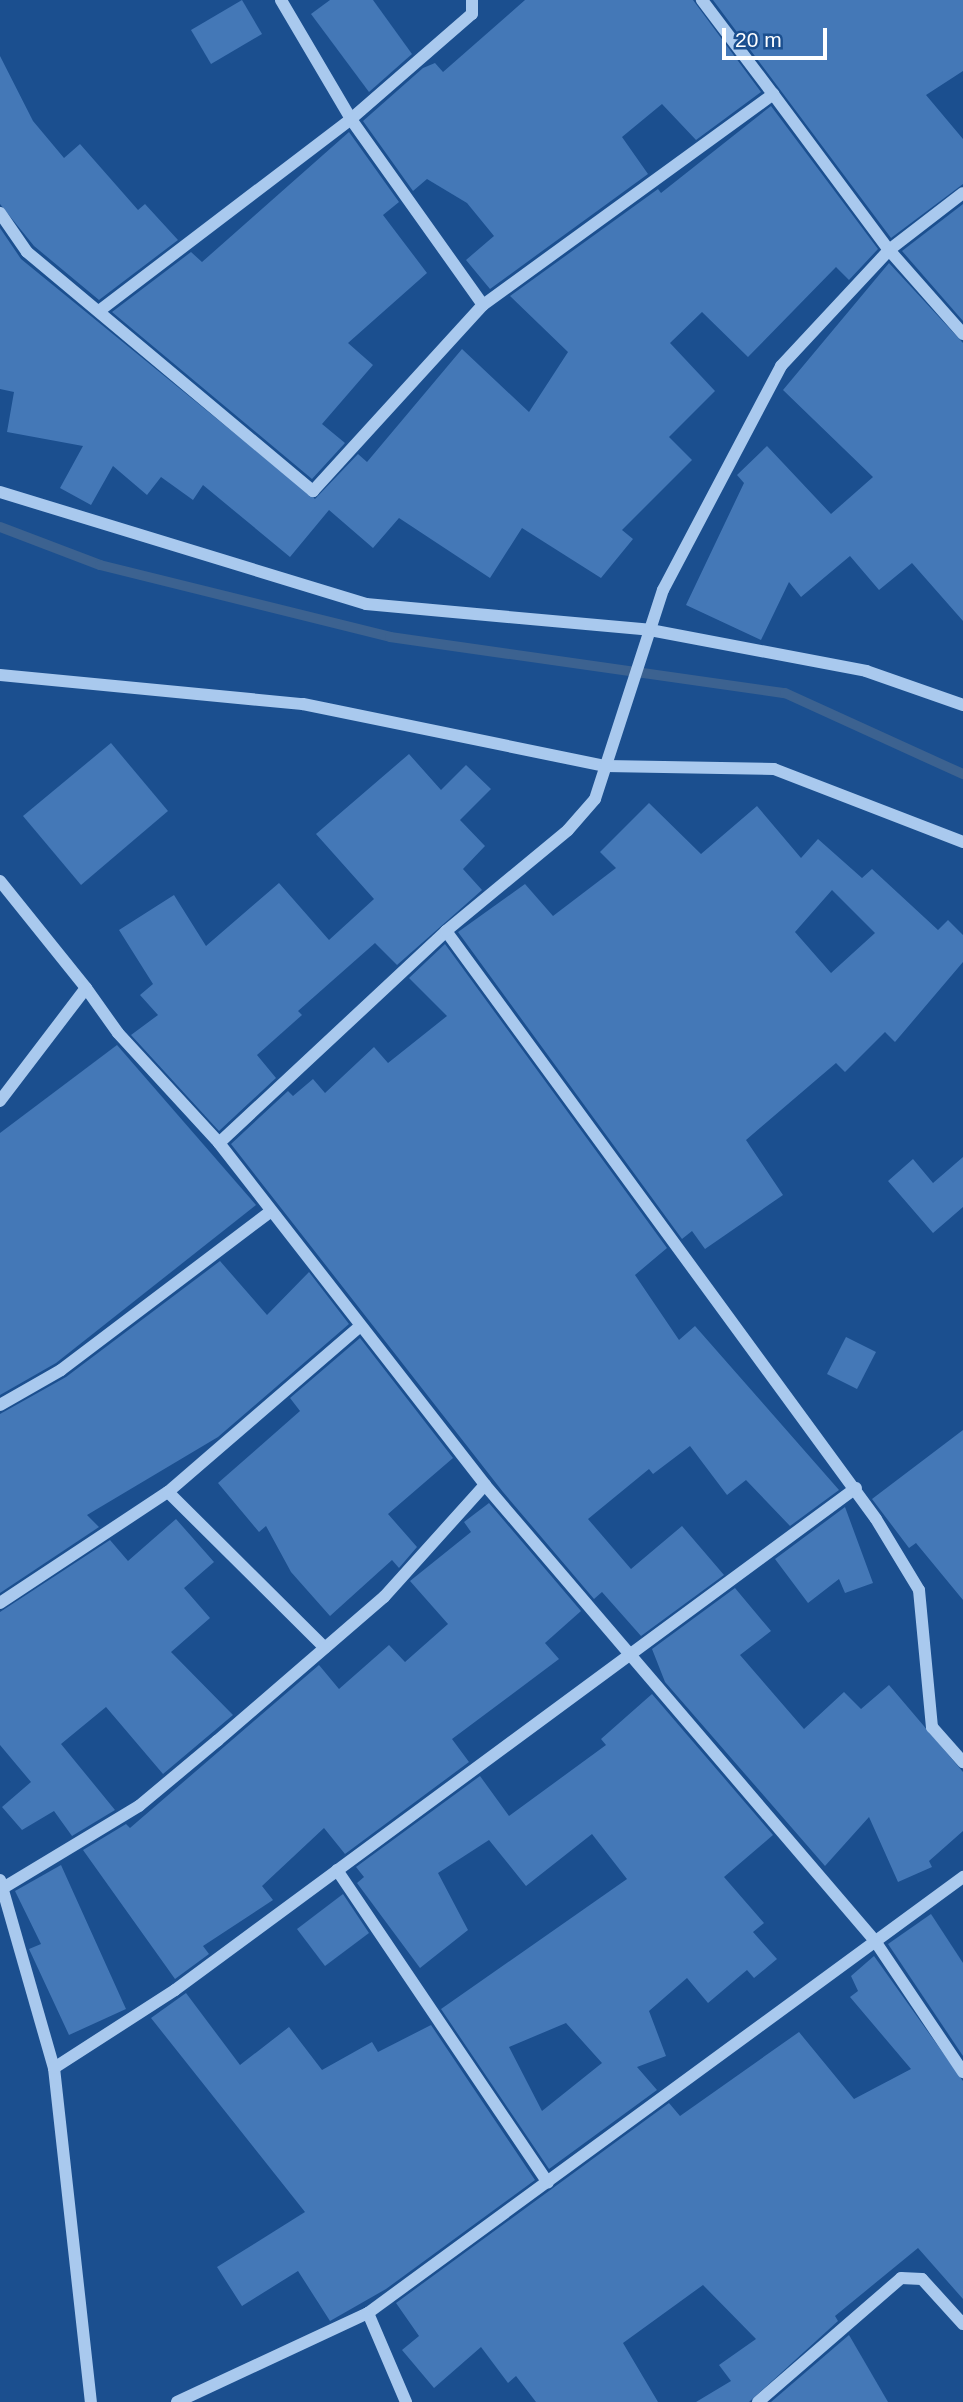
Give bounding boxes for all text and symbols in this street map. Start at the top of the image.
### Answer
scale bar [725,14,830,58]
text: 20 m [735,28,782,51]

